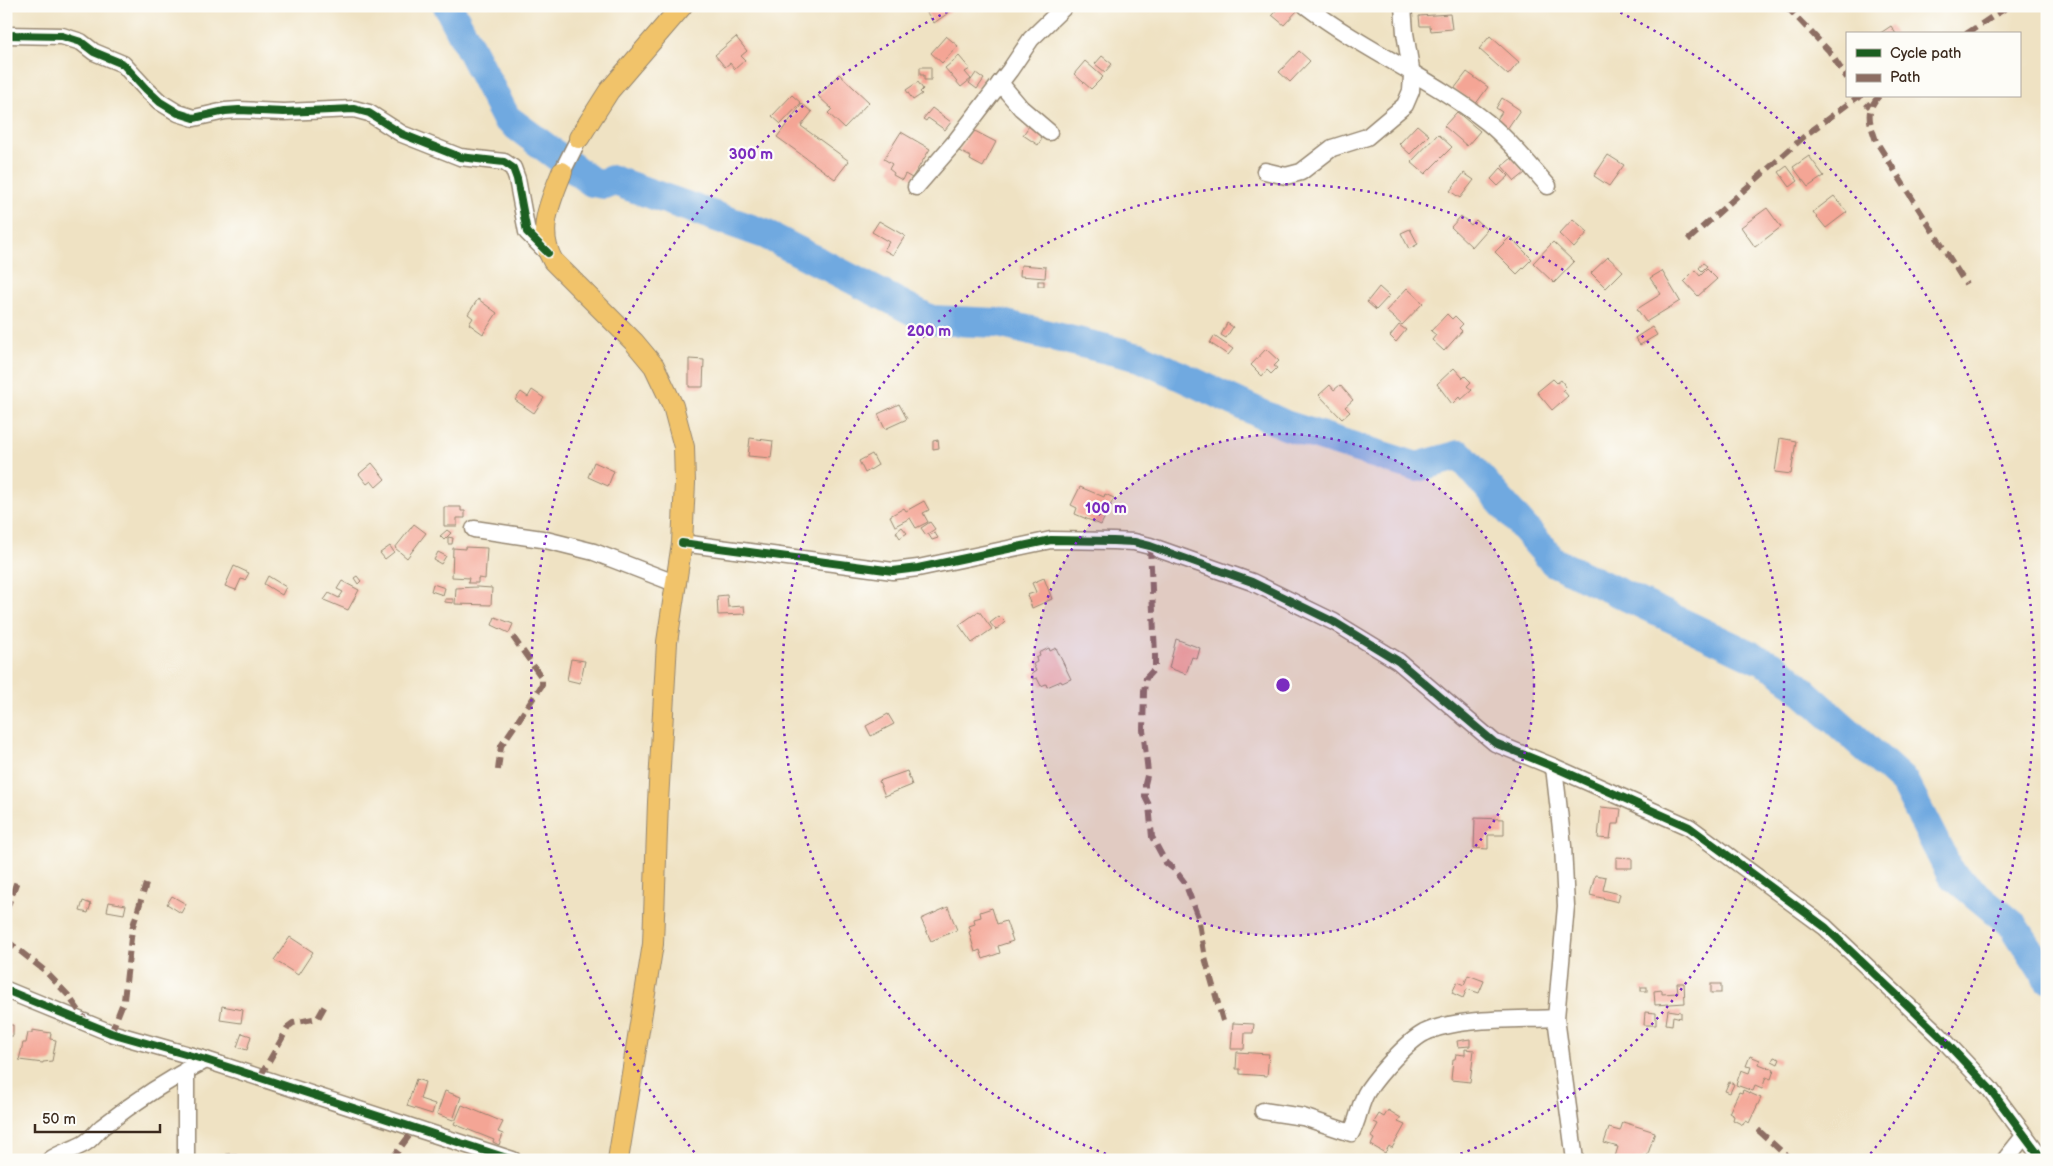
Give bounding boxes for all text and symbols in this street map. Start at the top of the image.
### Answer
legend [1846,32,2020,98]
text: Cycle path [1890,44,1961,63]
text: Path [1890,68,1920,87]
text: 300 m [729,145,773,164]
text: 200 m [907,322,951,341]
text: 100 m [1085,499,1127,518]
centre of rings [1274,676,1292,694]
scale bar [35,1101,160,1133]
text: 50 m [42,1110,76,1129]

